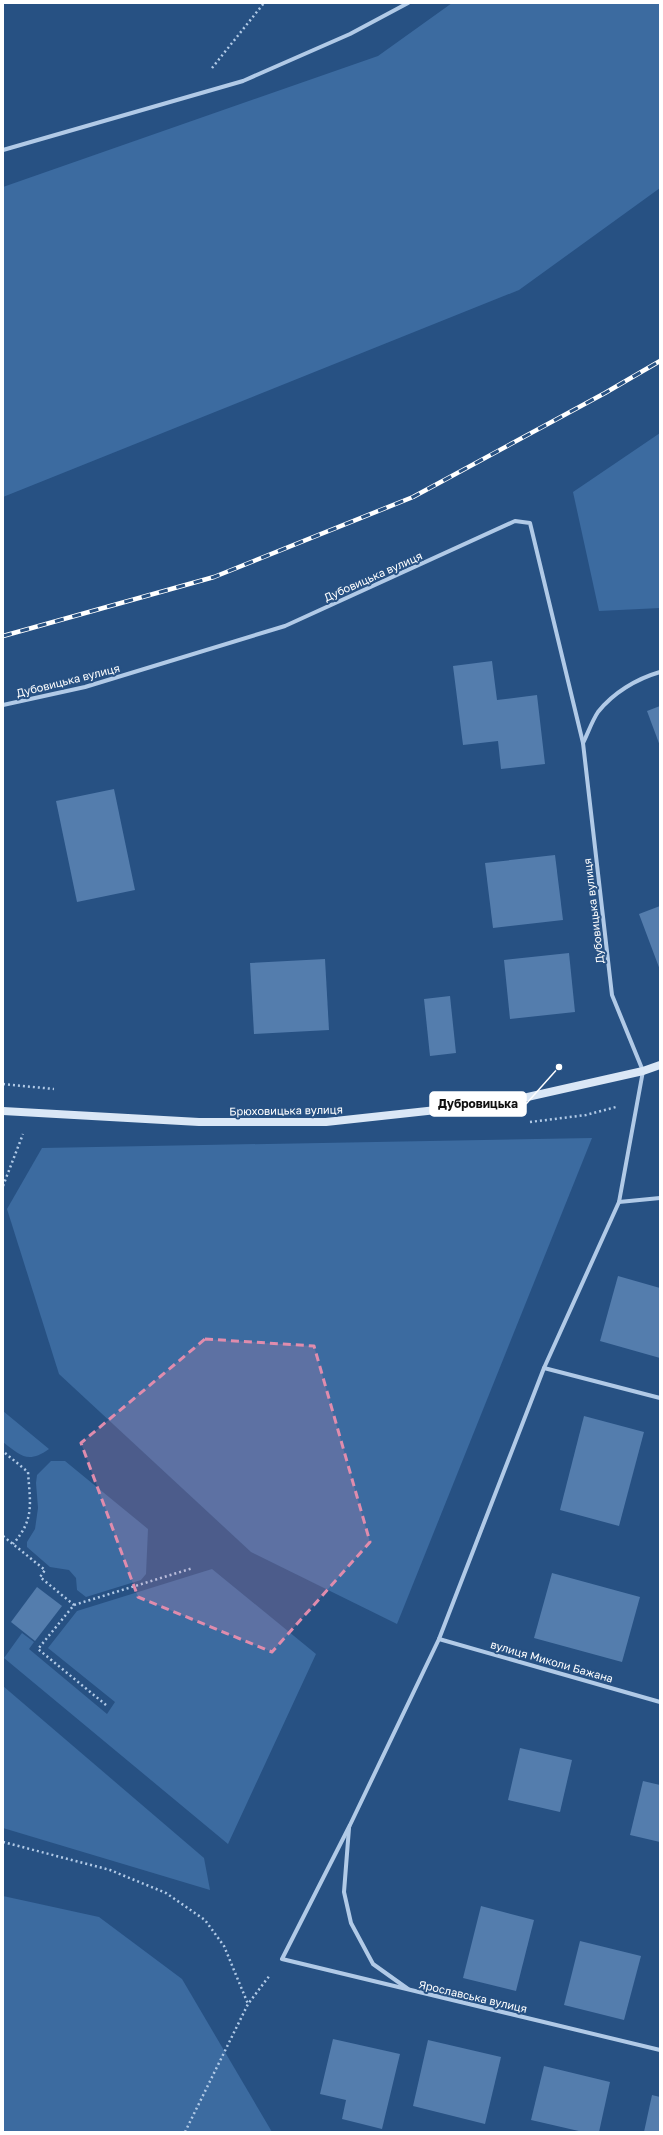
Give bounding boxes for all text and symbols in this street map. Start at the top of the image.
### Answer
street label: Дубовицька вулиця [322,548,424,604]
street label: Дубовицька вулиця [15,661,121,699]
street label: Дубовицька вулиця [580,858,606,964]
callout: Дубровицька [430,1092,526,1116]
text: Дубровицька [438,1096,518,1111]
street label: Брюховицька вулиця [229,1103,343,1117]
street label: вулиця Миколи Бажана [489,1637,615,1685]
street label: Ярославська вулиця [417,1977,529,2015]

